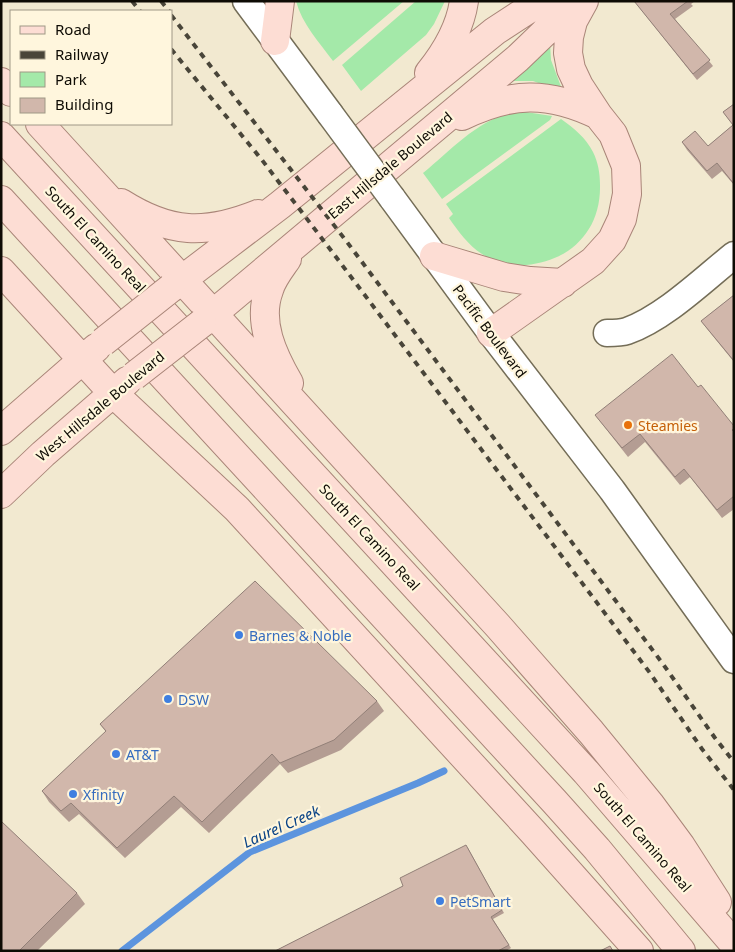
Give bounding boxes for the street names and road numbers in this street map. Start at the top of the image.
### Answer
street label: East Hillsdale Boulevard [324,107,456,223]
street label: South El Camino Real [42,182,150,296]
street label: Pacific Boulevard [449,281,531,381]
street label: West Hillsdale Boulevard [32,347,168,465]
street label: South El Camino Real [316,480,424,594]
street label: South El Camino Real [590,778,696,896]

